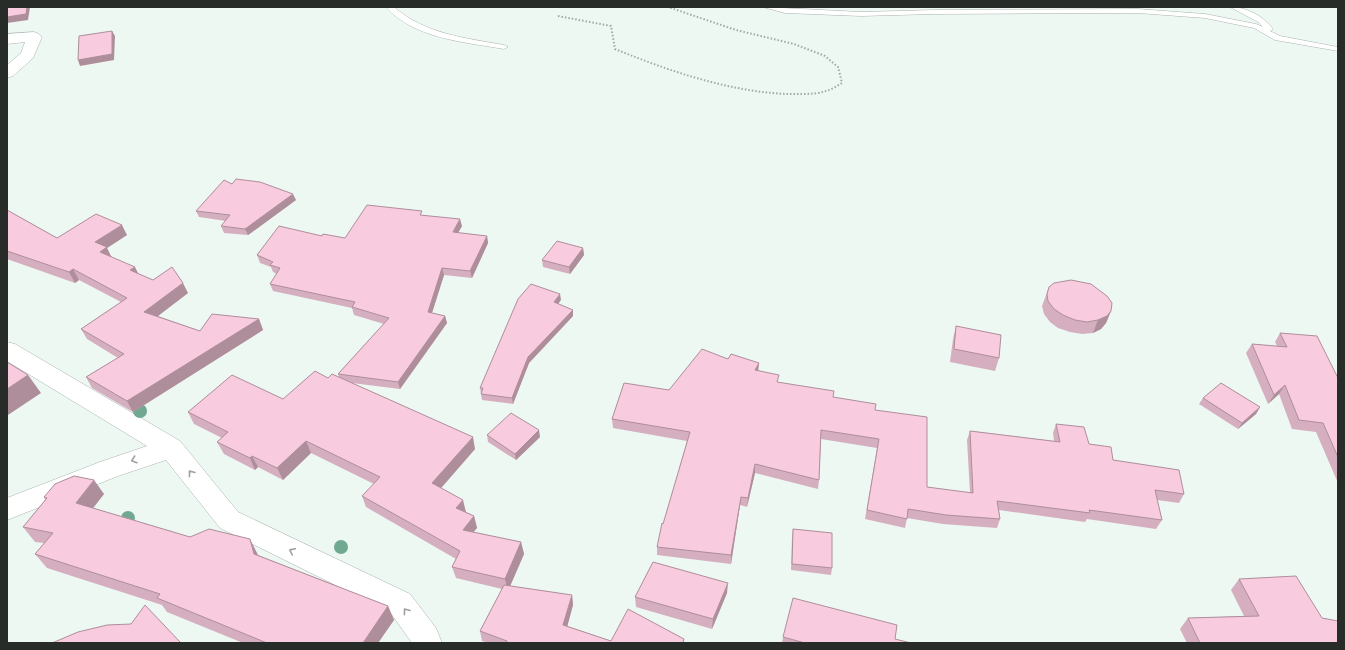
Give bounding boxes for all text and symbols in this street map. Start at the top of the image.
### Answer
one-way arrow [131,455,138,464]
one-way arrow [189,471,196,478]
one-way arrow [288,548,296,556]
one-way arrow [404,608,411,615]

